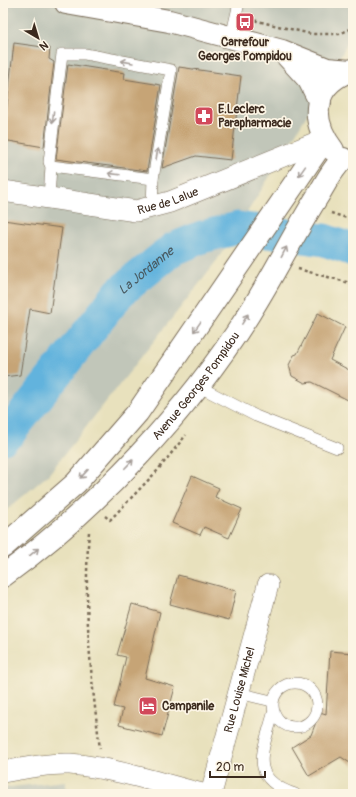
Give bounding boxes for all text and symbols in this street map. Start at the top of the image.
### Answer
bus stop icon: Carrefour Georges Pompidou [234,11,256,33]
north arrow [18,18,58,58]
place label: Carrefour Georges Pompidou [198,35,292,64]
text: N [36,38,51,53]
one-way arrow [121,58,134,66]
place label: E.Leclerc Parapharmacie [218,102,292,131]
pharmacy icon: E.Leclerc Parapharmacie [193,105,215,127]
one-way arrow [50,110,57,123]
one-way arrow [153,148,161,161]
one-way arrow [298,165,306,176]
one-way arrow [108,170,121,178]
street label: Rue de Lalue [136,184,201,218]
water label: La Jordanne [115,242,178,298]
one-way arrow [280,247,288,259]
one-way arrow [242,313,250,325]
one-way arrow [193,321,201,332]
street label: Avenue Georges Pompidou [149,329,243,443]
one-way arrow [124,459,134,469]
one-way arrow [79,469,89,479]
one-way arrow [29,547,39,557]
street label: Rue Louise Michel [221,645,258,734]
hotel icon: Campanile [137,695,159,717]
place label: Campanile [162,699,215,714]
scale bar [210,753,265,779]
text: 20 m [216,760,245,775]

